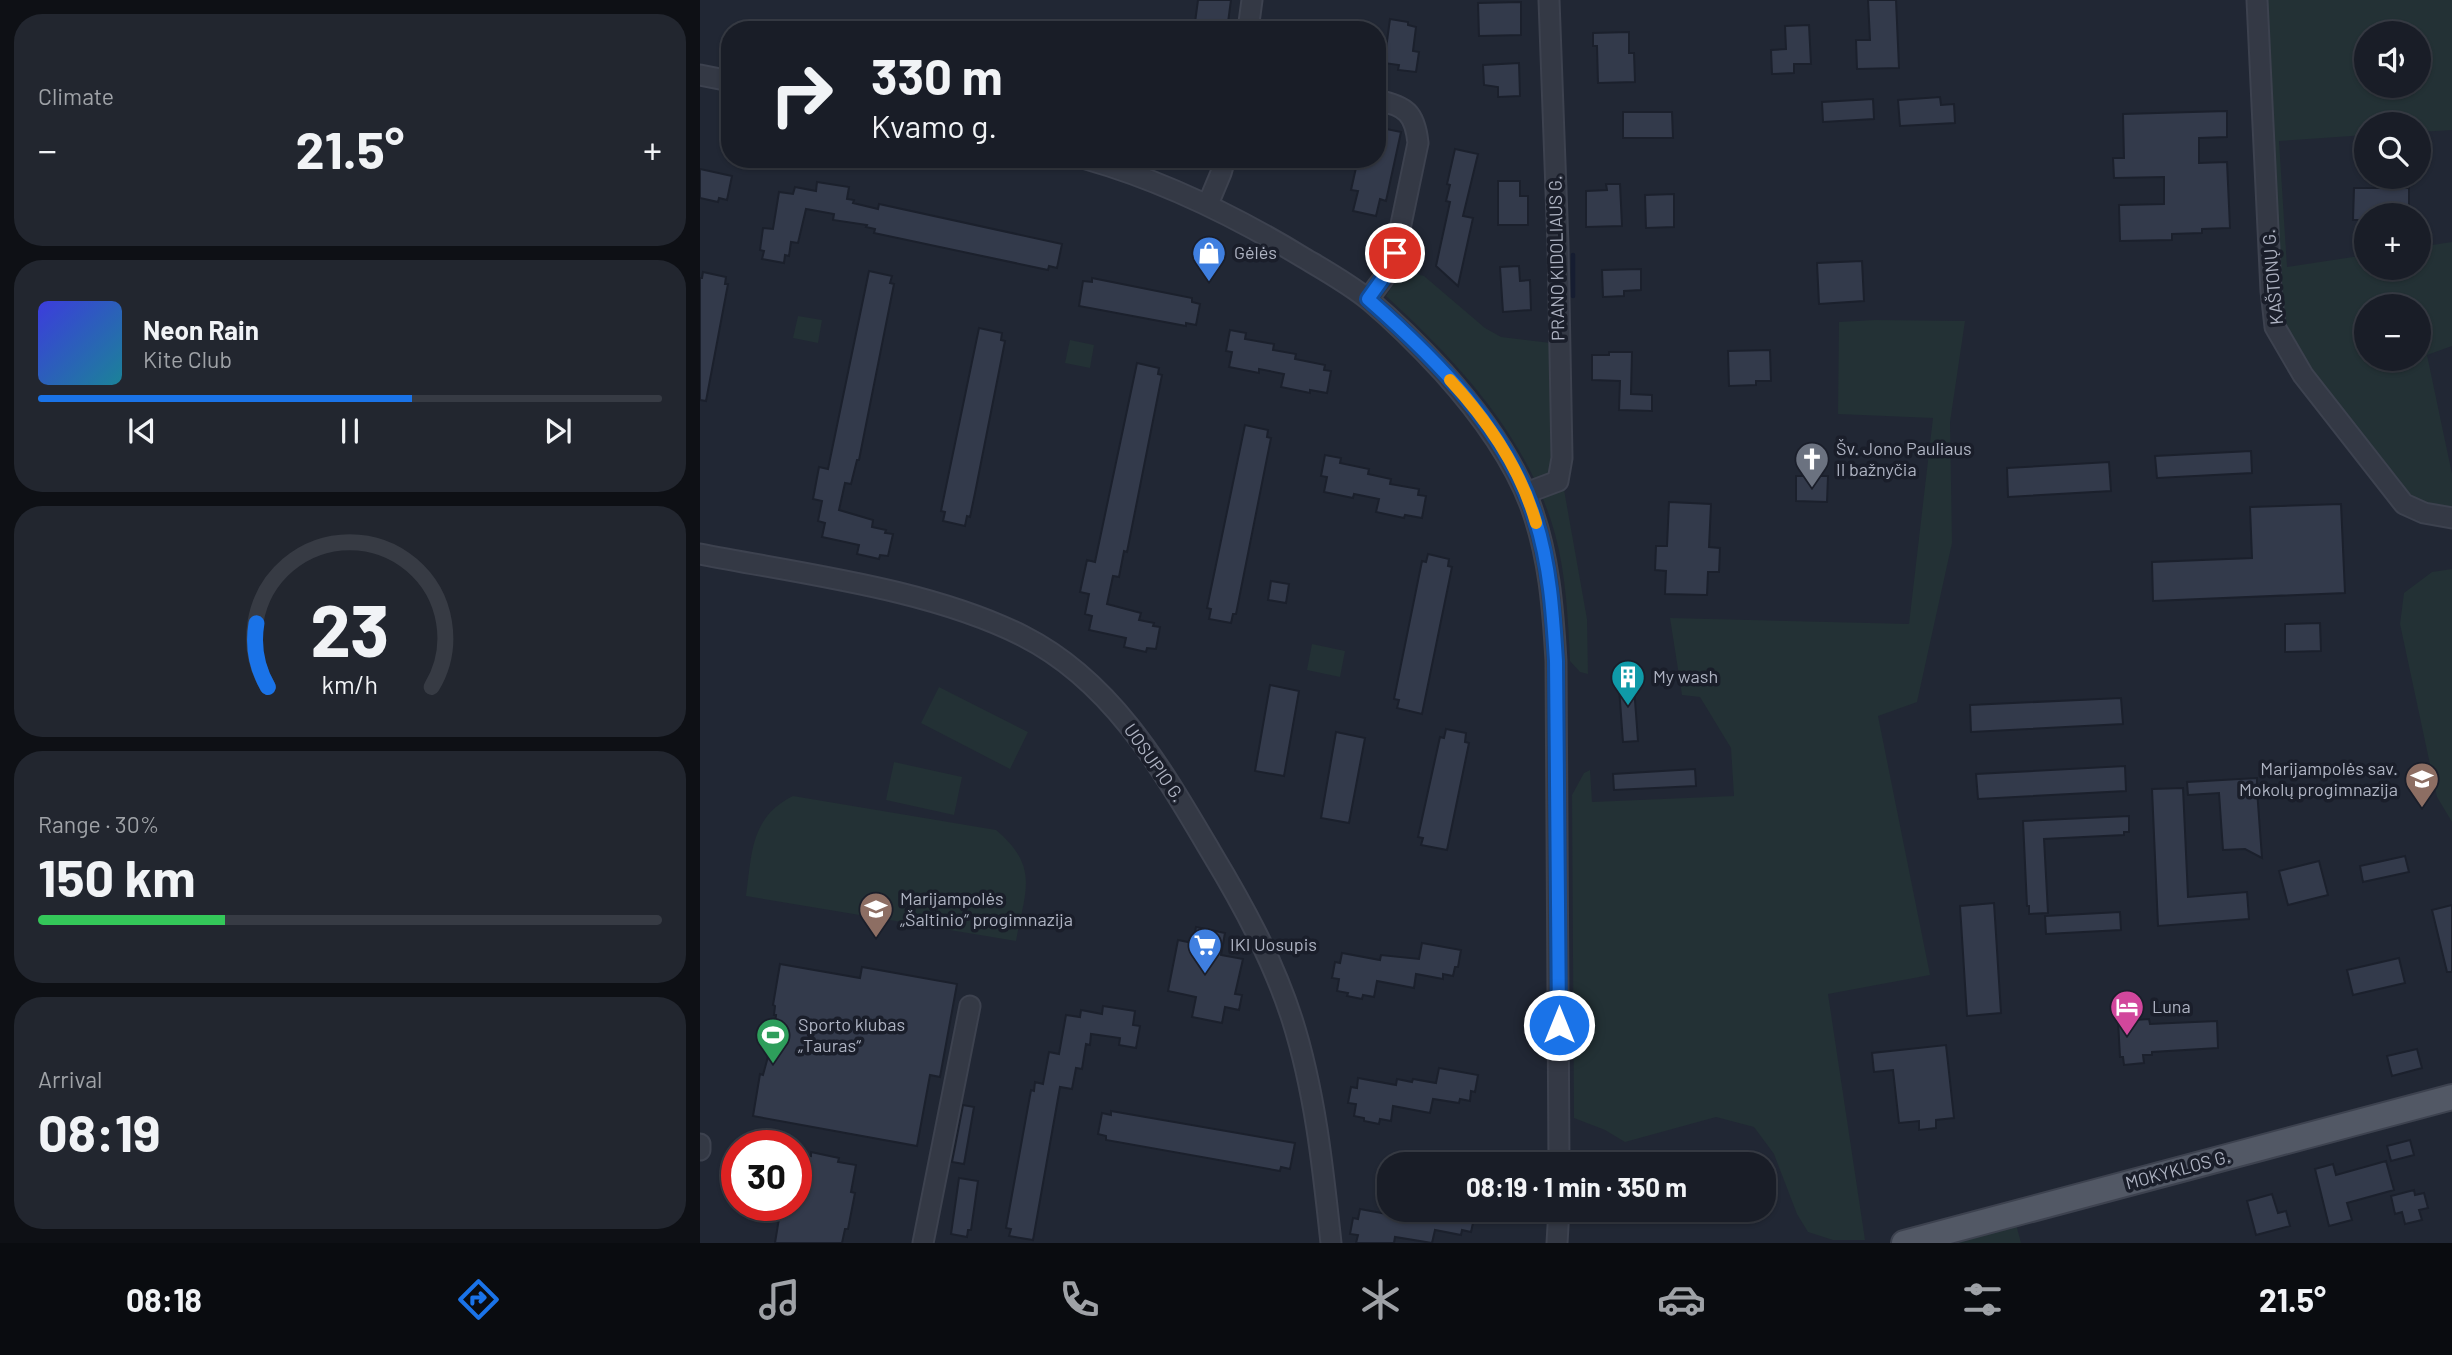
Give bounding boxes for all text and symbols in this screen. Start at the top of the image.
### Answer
map controls [2354,21,2431,371]
button: sound [2354,21,2431,98]
text: 330 m [871,46,1003,105]
icon: right [756,49,847,140]
text: Climate [38,82,114,110]
text: Kvamo g. [871,106,997,144]
button: search [2354,112,2431,189]
text: 21.5° [296,117,404,179]
text: − [38,126,57,172]
text: + [643,126,662,172]
street label: PRANO KIDOLIAUS G. [1544,175,1568,341]
button: + [2354,203,2431,280]
pin [1365,223,1425,283]
street label: KAŠTONŲ G. [2257,228,2287,326]
shop icon: Gėlės [1190,234,1228,283]
icon: arrive [1376,234,1414,272]
place label: Gėlės [1234,241,1277,263]
button: − [2354,294,2431,371]
text: Neon Rain [143,314,259,345]
text: Kite Club [143,345,232,373]
icon: previous [123,412,161,450]
icon: pause [331,412,369,450]
icon: next [539,412,577,450]
place label: Šv. Jono Pauliaus II bažnyčia [1836,437,1972,480]
church icon: Šv. Jono Pauliaus II bažnyčia [1793,440,1831,489]
text: 23 [310,585,390,673]
building icon: My wash [1609,658,1647,707]
place label: My wash [1653,665,1718,687]
text: km/h [322,669,378,699]
street label: UOSUPIO G. [1120,719,1190,806]
place label: Marijampolės sav. Mokolų progimnazija [2239,757,2398,800]
school or university icon: Marijampolės sav. Mokolų progimnazija [2403,760,2441,809]
text: Range · 30% [38,810,159,838]
text: 150 km [38,845,196,907]
place label: Marijampolės „Šaltinio“ progimnazija [900,887,1073,930]
school or university icon: Marijampolės „Šaltinio“ progimnazija [857,890,895,939]
supermarket icon: IKI Uosupis [1186,926,1224,975]
place label: IKI Uosupis [1230,933,1317,955]
position arrow [1522,988,1596,1062]
hotel icon: Luna [2108,988,2146,1037]
place label: Luna [2152,995,2191,1017]
place label: Sporto klubas „Tauras“ [798,1013,905,1056]
sports icon: Sporto klubas „Tauras“ [754,1016,792,1065]
text: Arrival [38,1065,102,1093]
text: 08:19 [38,1100,161,1162]
speed limit sign: 30 [721,1130,812,1221]
street label: MOKYKLOS G. [2123,1144,2233,1194]
text: 08:19 · 1 min · 350 m [1466,1171,1687,1202]
icon: directions [454,1275,503,1324]
icon: music [755,1275,804,1324]
icon: phone [1055,1275,1104,1324]
icon: climate [1356,1275,1405,1324]
icon: car [1657,1275,1706,1324]
icon: filters [1958,1275,2007,1324]
text: 08:18 [126,1280,202,1318]
text: 21.5° [2259,1280,2326,1318]

